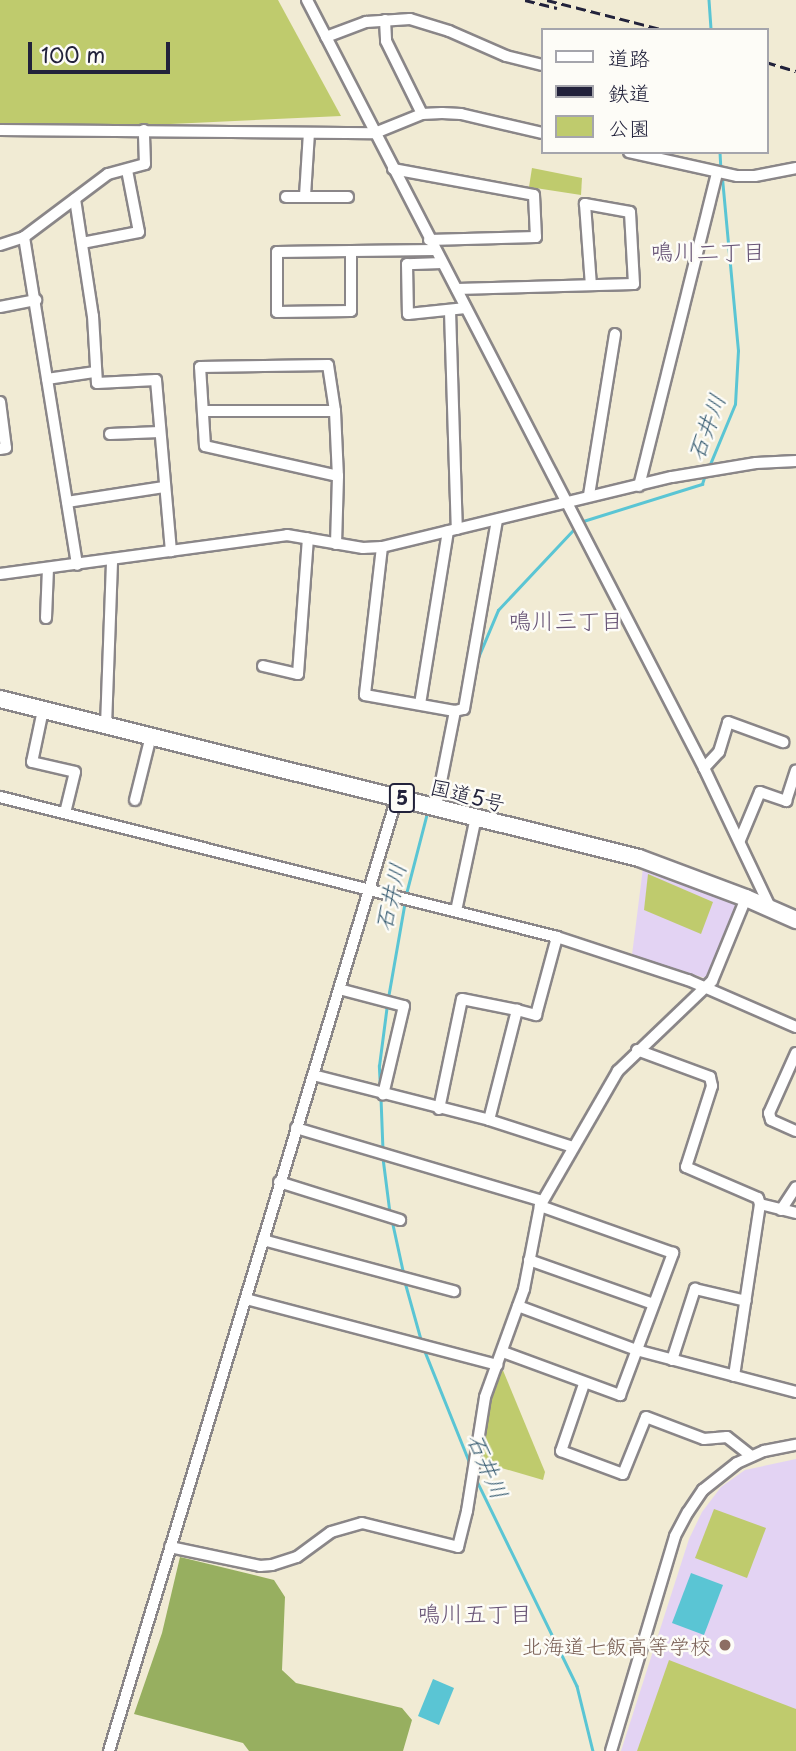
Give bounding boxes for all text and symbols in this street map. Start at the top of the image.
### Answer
scale bar [32,28,173,72]
legend [540,28,768,154]
text: 100 m [41,38,105,70]
text: 道路 [608,41,650,73]
text: 鉄道 [608,76,650,108]
text: 公園 [608,111,650,143]
district label: 鳴川二丁目 [651,237,765,265]
water label: 石井川 [681,390,731,464]
district label: 鳴川三丁目 [509,606,623,634]
street label: 国道5号 [428,773,508,815]
road number: 5 [388,782,416,814]
water label: 石井川 [369,860,411,934]
water label: 石井川 [462,1429,514,1503]
district label: 鳴川五丁目 [418,1599,532,1627]
place label: 北海道七飯高等学校 [522,1632,711,1658]
marker: 北海道七飯高等学校 [717,1637,733,1653]

